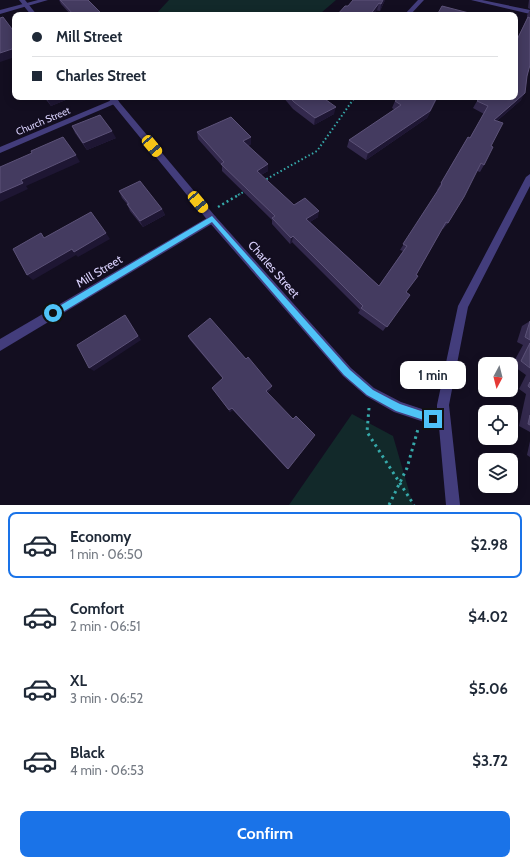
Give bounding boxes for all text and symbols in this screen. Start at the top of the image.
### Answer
text: Mill Street [56,28,122,46]
text: Charles Street [56,67,146,85]
street label: Church Street [14,103,73,138]
car [140,133,164,159]
car [186,189,210,215]
street label: Charles Street [245,237,303,301]
street label: Mill Street [73,251,125,291]
route start [44,304,62,322]
north arrow [478,357,518,397]
map controls [478,357,518,493]
callout: 1 min [400,361,466,389]
text: 1 min [418,367,448,383]
button: locate [478,405,518,445]
route end [424,410,442,428]
button: layers [478,453,518,493]
icon: car [22,527,58,563]
text: Economy [70,528,131,546]
text: $2.98 [471,536,508,554]
text: 1 min · 06:50 [70,546,143,562]
icon: car [22,599,58,635]
text: Comfort [70,600,124,618]
text: $4.02 [468,608,508,626]
text: 2 min · 06:51 [70,618,141,634]
icon: car [22,671,58,707]
text: XL [70,672,87,690]
text: $5.06 [469,680,508,698]
text: 3 min · 06:52 [70,690,143,706]
icon: car [22,743,58,779]
text: Black [70,744,105,762]
text: $3.72 [472,752,508,770]
text: 4 min · 06:53 [70,762,144,778]
button: Confirm [20,811,510,857]

